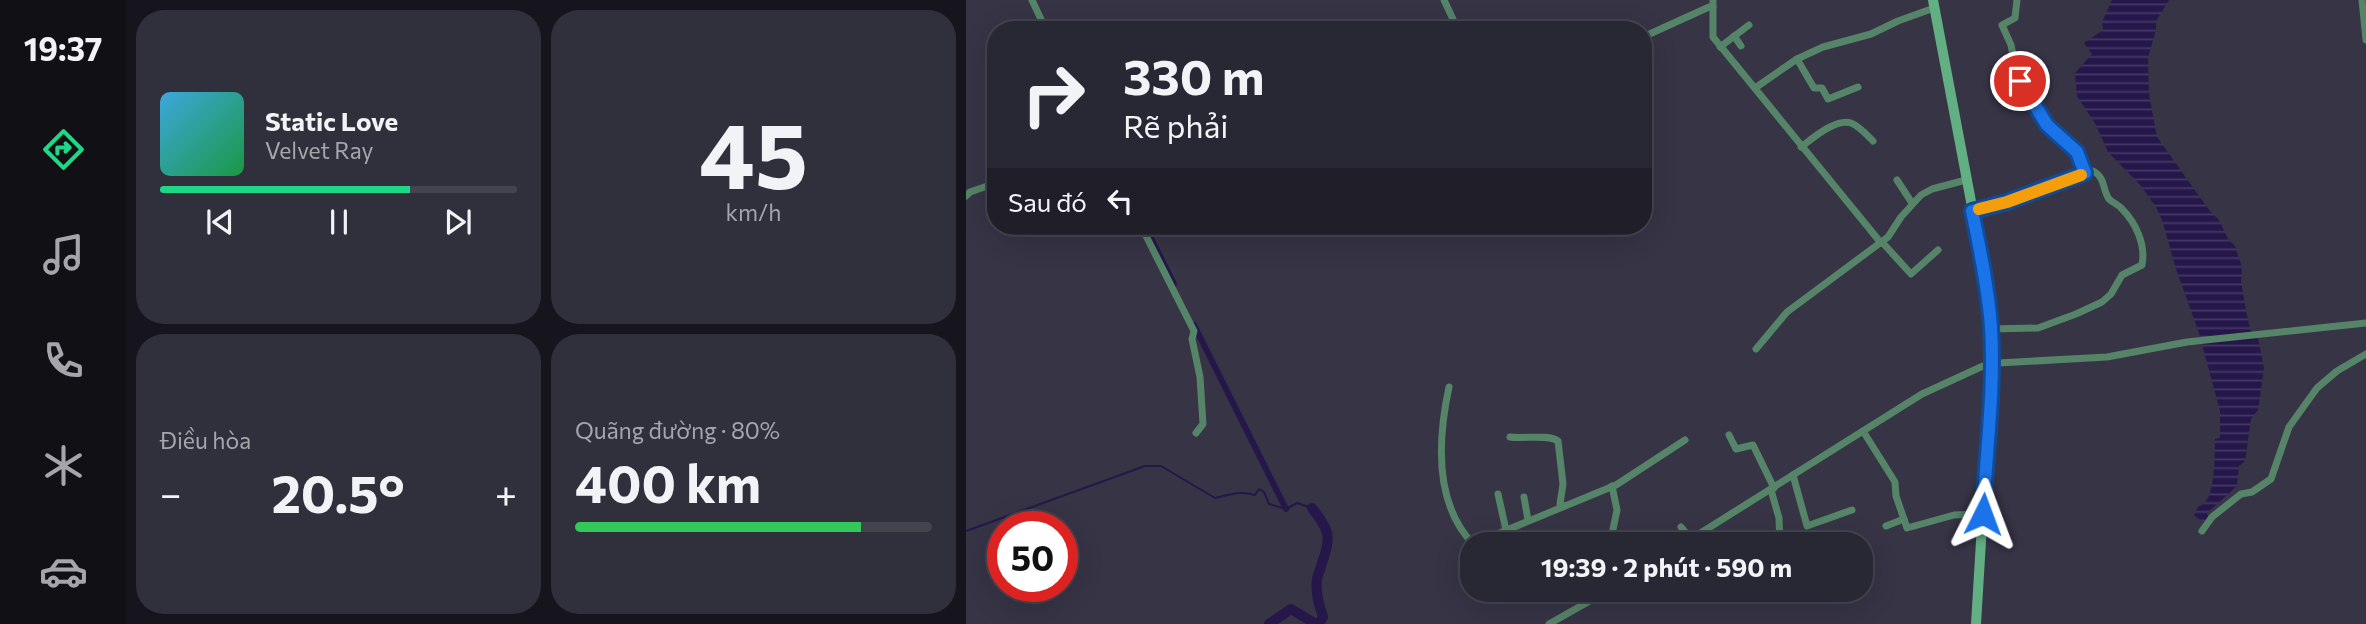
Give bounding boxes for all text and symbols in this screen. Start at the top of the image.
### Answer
text: 19:37 [24,28,102,68]
text: 330 m [1123,45,1264,105]
icon: right [1008,49,1099,140]
pin [1990,51,2050,111]
icon: arrive [2001,62,2039,100]
text: 45 [699,96,808,208]
text: Static Love [265,105,398,136]
text: Rẽ phải [1123,105,1228,145]
icon: directions [39,125,88,174]
text: Velvet Ray [265,136,373,164]
icon: left [1101,182,1139,220]
text: Sau đó [1008,186,1087,217]
text: km/h [726,198,781,226]
icon: previous [201,203,239,241]
icon: pause [320,203,358,241]
icon: next [439,203,477,241]
icon: music [39,230,88,279]
icon: phone [39,336,88,385]
text: Quãng đường · 80% [575,416,780,444]
text: Điều hòa [160,426,251,454]
icon: climate [39,441,88,490]
text: 400 km [575,450,761,514]
text: 20.5° [271,460,405,524]
text: − [160,469,182,516]
text: + [495,469,517,516]
position arrow [1946,477,2020,551]
speed limit sign: 50 [987,511,1078,602]
icon: car [39,547,88,596]
text: 19:39 · 2 phút · 590 m [1541,551,1792,582]

